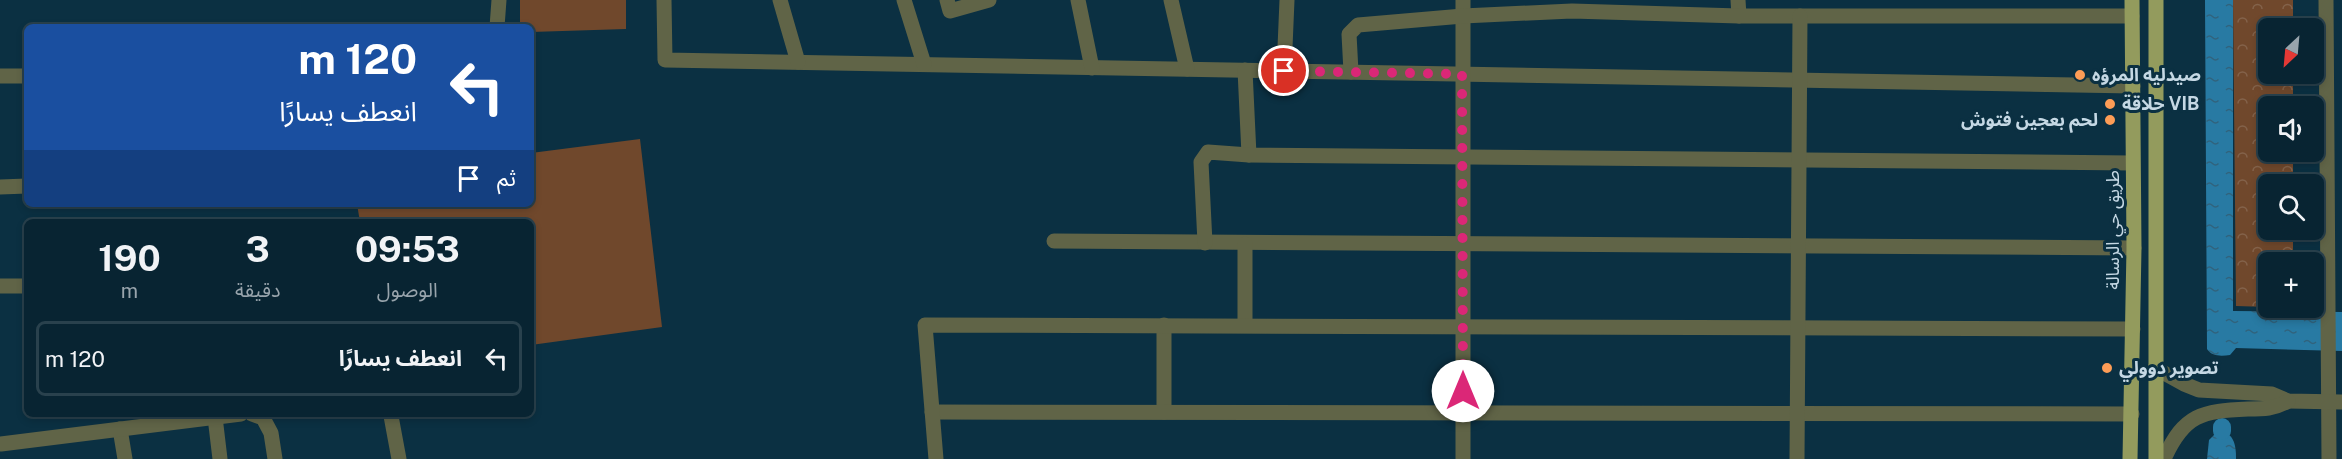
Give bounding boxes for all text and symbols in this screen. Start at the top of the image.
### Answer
north arrow [2258,18,2324,84]
map controls [2258,18,2324,318]
text: 120 m [298,34,417,83]
pin [1258,45,1309,96]
icon: left [438,48,516,126]
icon: arrive [1267,54,1300,87]
place label: صيدليه المرؤه [2092,64,2201,86]
marker: صيدليه المرؤه [2073,68,2087,82]
place label: حلاقة VIB [2122,93,2199,114]
text: انعطف يسارًا [279,95,417,127]
button: sound [2258,96,2324,162]
marker: حلاقة VIB [2103,97,2117,111]
place label: لحم بعجين فتوش [1961,109,2098,133]
marker: لحم بعجين فتوش [2103,113,2117,127]
icon: arrive [452,162,485,195]
text: ثم [497,165,516,191]
street label: طريق حي الرسالة [2102,170,2126,290]
button: search [2258,174,2324,240]
text: 3 [246,228,270,270]
text: 09:53 [355,228,460,270]
text: 190 [98,237,161,279]
button: + [2258,252,2324,318]
text: دقيقة [235,278,281,302]
text: الوصول [377,278,438,302]
text: m [121,279,138,303]
icon: left [480,342,513,375]
text: انعطف يسارًا [339,345,462,371]
text: 120 m [45,346,105,372]
place label: تصوير دوولي [2119,357,2219,382]
position arrow [1431,359,1495,423]
marker: تصوير دوولي [2100,361,2114,375]

